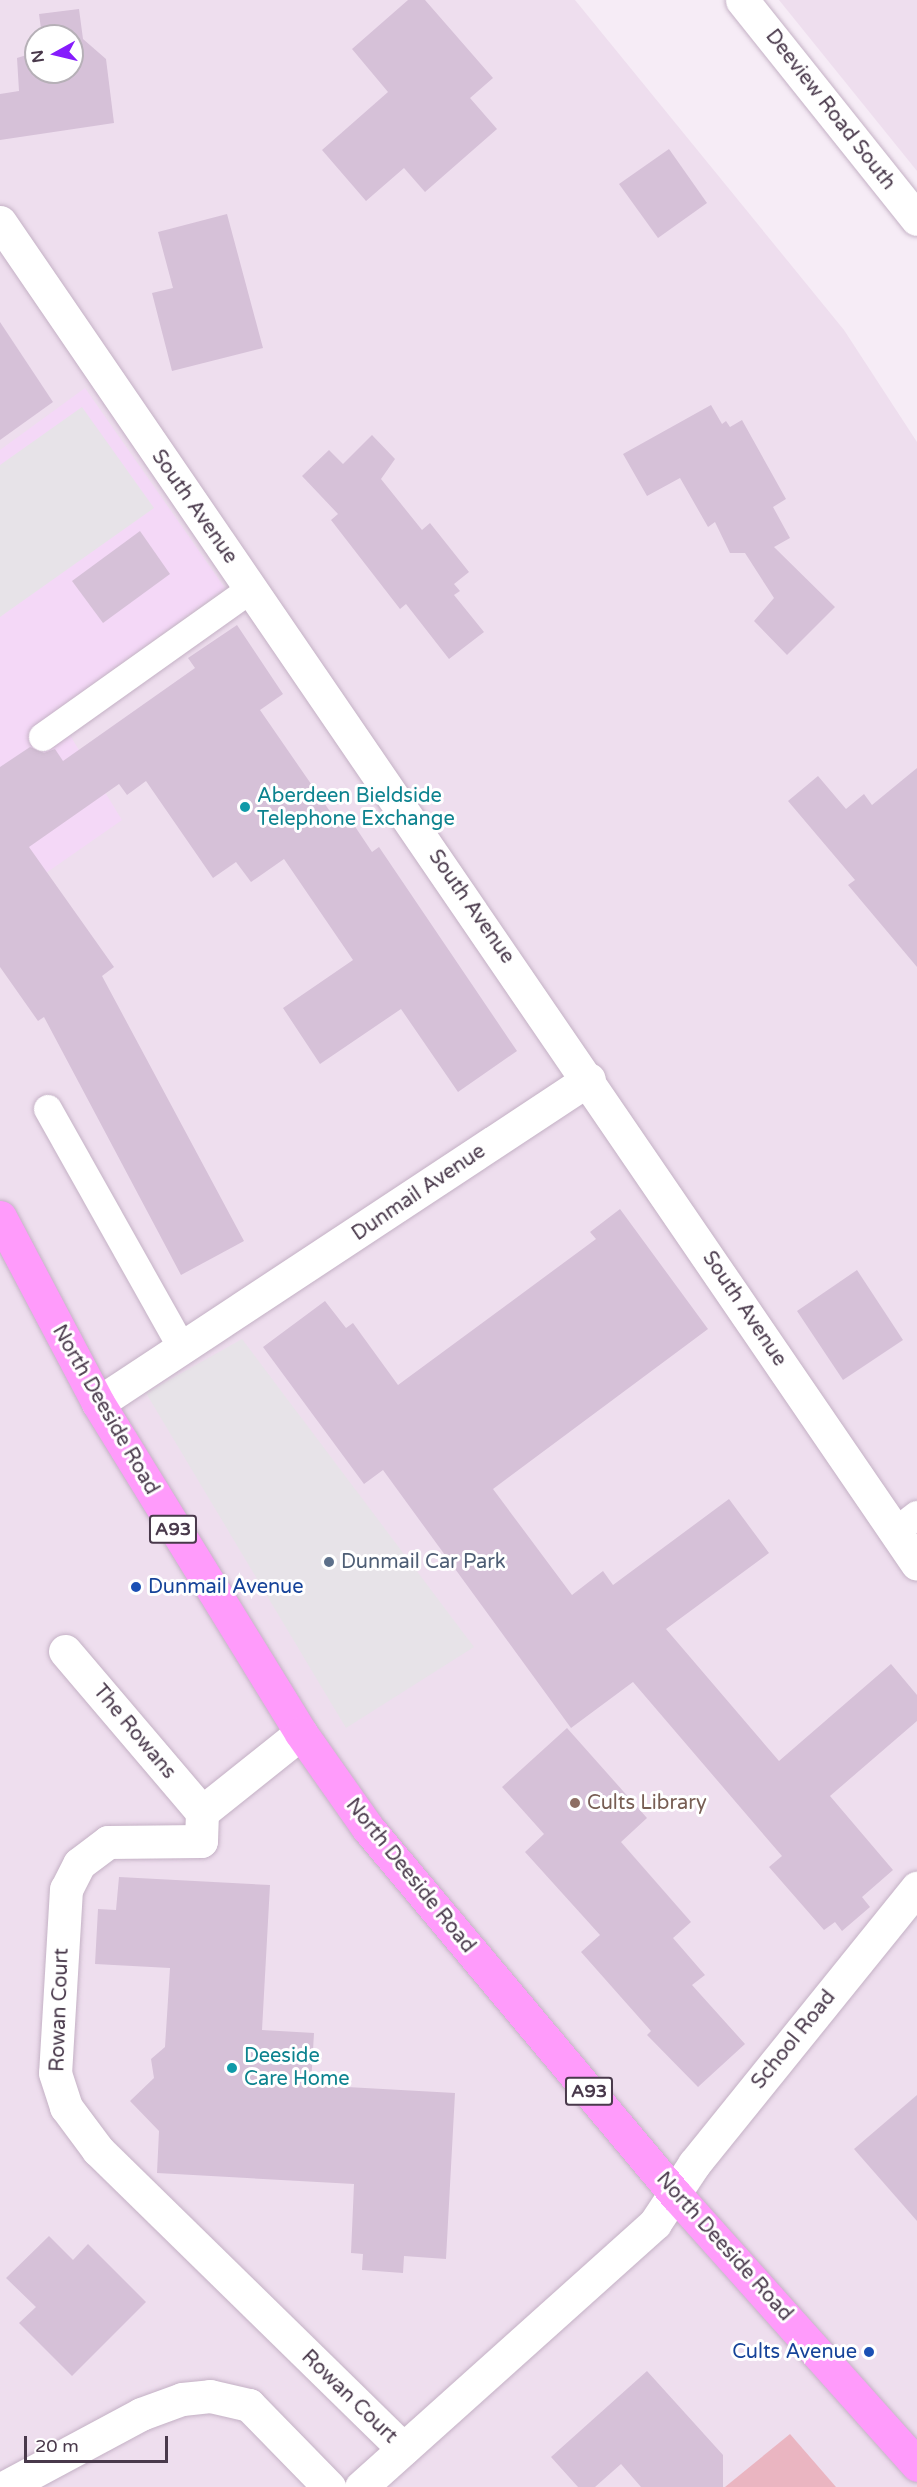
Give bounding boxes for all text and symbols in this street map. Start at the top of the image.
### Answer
north arrow [24,24,84,84]
street label: Deeview Road South [760,25,900,195]
text: N [27,48,49,64]
street label: South Avenue [146,446,242,568]
place label: Aberdeen Bieldside Telephone Exchange [257,784,455,831]
marker: Aberdeen Bieldside Telephone Exchange [238,800,252,814]
street label: South Avenue [423,846,519,968]
street label: Dunmail Avenue [348,1140,490,1246]
street label: South Avenue [697,1247,791,1371]
street label: North Deeside Road [47,1321,163,1499]
road number: A93 [148,1514,198,1544]
place label: Dunmail Car Park [341,1550,506,1574]
marker: Dunmail Car Park [322,1555,336,1569]
place label: Dunmail Avenue [148,1575,304,1599]
marker: Dunmail Avenue [129,1580,143,1594]
street label: The Rowans [88,1680,180,1784]
place label: Cults Library [587,1791,707,1815]
street label: North Deeside Road [340,1794,480,1958]
marker: Cults Library [568,1796,582,1810]
street label: Rowan Court [46,1948,74,2072]
street label: School Road [747,1986,841,2094]
place label: Deeside Care Home [244,2044,350,2091]
marker: Deeside Care Home [225,2061,239,2075]
road number: A93 [564,2076,614,2106]
street label: North Deeside Road [651,2168,797,2326]
place label: Cults Avenue [732,2340,857,2364]
street label: Rowan Court [296,2345,402,2449]
marker: Cults Avenue [862,2345,876,2359]
scale bar [27,2424,171,2462]
text: 20 m [35,2435,79,2457]

